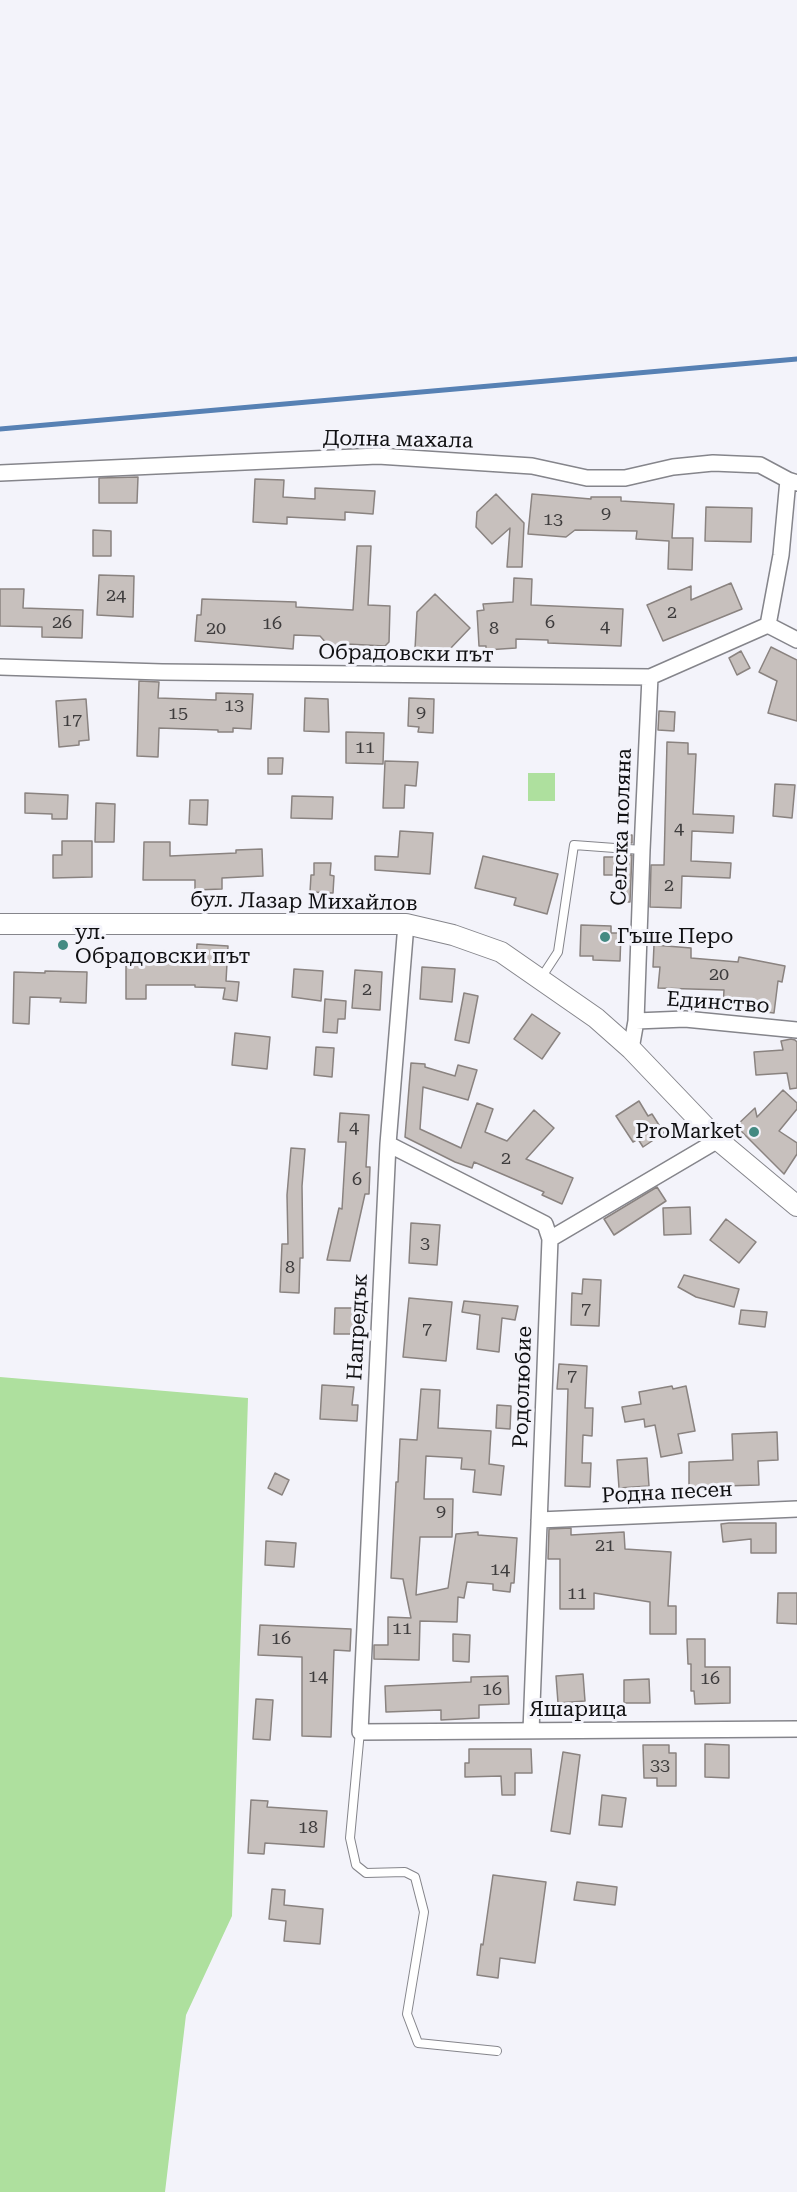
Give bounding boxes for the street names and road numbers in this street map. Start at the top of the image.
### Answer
street label: Долна махала [323,426,473,454]
street label: Обрадовски път [318,640,494,668]
street label: Селска поляна [607,748,637,906]
street label: бул. Лазар Михайлов [190,887,418,917]
street label: Единство [666,987,770,1019]
street label: Напредък [343,1273,373,1381]
street label: Родолюбие [508,1326,538,1448]
street label: Родна песен [601,1477,733,1509]
street label: Яшарица [529,1697,627,1723]

